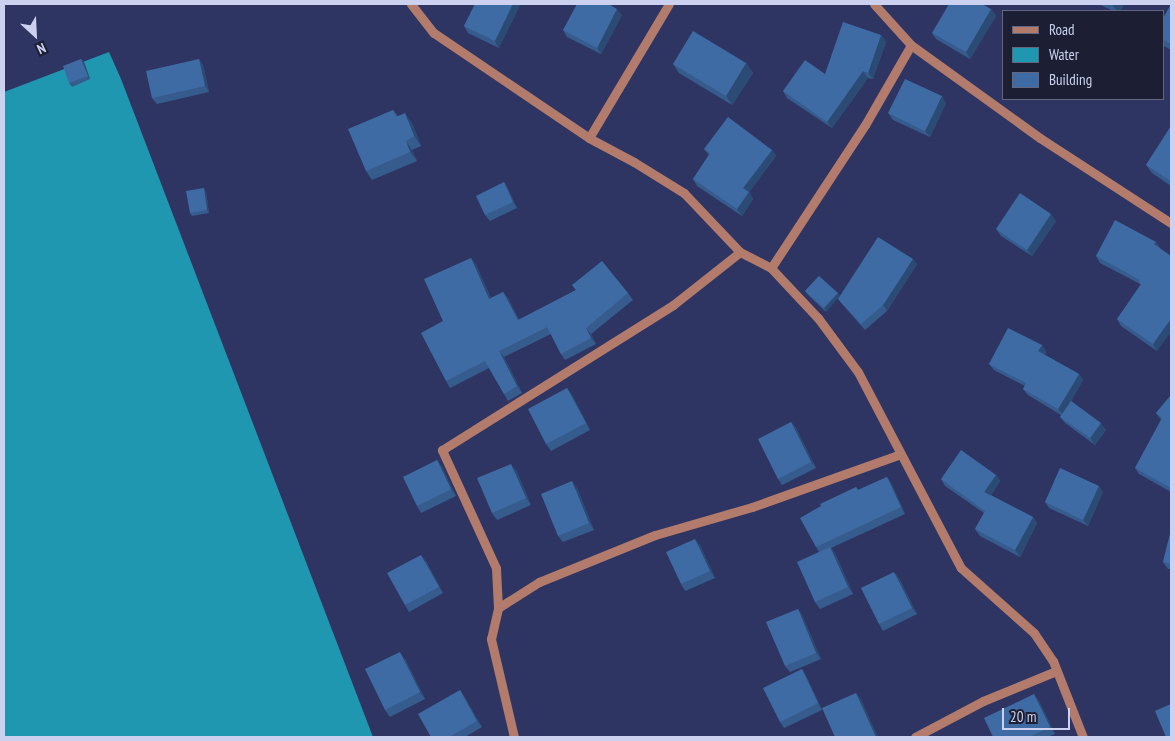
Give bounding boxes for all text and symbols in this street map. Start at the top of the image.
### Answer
north arrow [10,10,60,60]
legend [1002,10,1165,100]
text: Road [1049,20,1075,39]
text: N [34,39,49,58]
text: Water [1049,45,1079,64]
text: Building [1049,70,1092,89]
scale bar [1005,698,1072,730]
text: 20 m [1010,707,1036,726]

